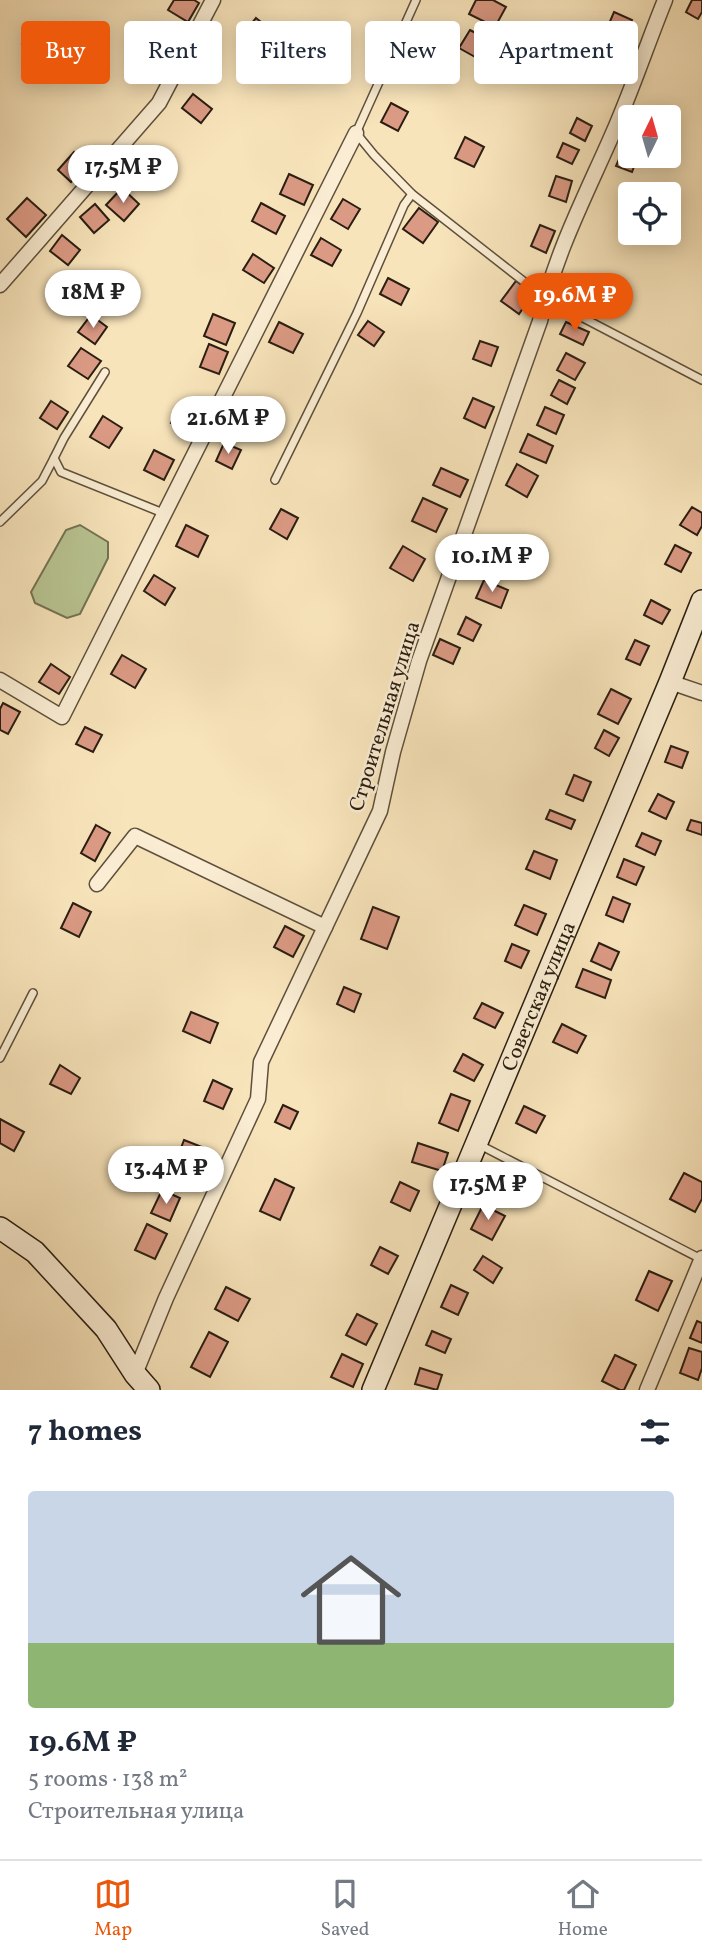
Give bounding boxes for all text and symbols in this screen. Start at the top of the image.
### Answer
chip: Buy [21,21,110,84]
chip: Rent [124,21,222,84]
chip: Filters [236,21,351,84]
chip: New [365,21,460,84]
chip: Apartment [474,21,638,84]
north arrow [618,105,681,168]
map controls [618,105,681,245]
pin: 17.5M ₽ [58,146,188,205]
text: 17.5M ₽ [84,152,162,184]
button: locate [618,182,681,245]
pin: 18M ₽ [44,270,142,330]
pin: 19.6M ₽ [510,274,640,333]
text: 18M ₽ [61,277,125,309]
text: 19.6M ₽ [533,280,617,312]
pin: 21.6M ₽ [163,396,293,456]
text: 21.6M ₽ [187,403,269,435]
pin: 10.1M ₽ [427,534,557,594]
text: 10.1M ₽ [451,541,533,573]
street label: Строительная улица [343,618,428,815]
street label: Советская улица [495,917,584,1076]
pin: 13.4M ₽ [101,1146,231,1206]
text: 13.4M ₽ [124,1153,208,1185]
pin: 17.5M ₽ [423,1162,553,1222]
text: 17.5M ₽ [449,1169,527,1201]
text: 7 homes [28,1411,142,1453]
icon: filters [636,1413,674,1451]
icon: home [288,1537,414,1663]
text: 19.6M ₽ [28,1722,137,1764]
text: 5 rooms · 138 m² [28,1764,188,1796]
text: Строительная улица [28,1796,245,1828]
tab: Map [94,1875,132,1943]
tab: Saved [320,1875,369,1943]
tab: Home [558,1875,608,1943]

